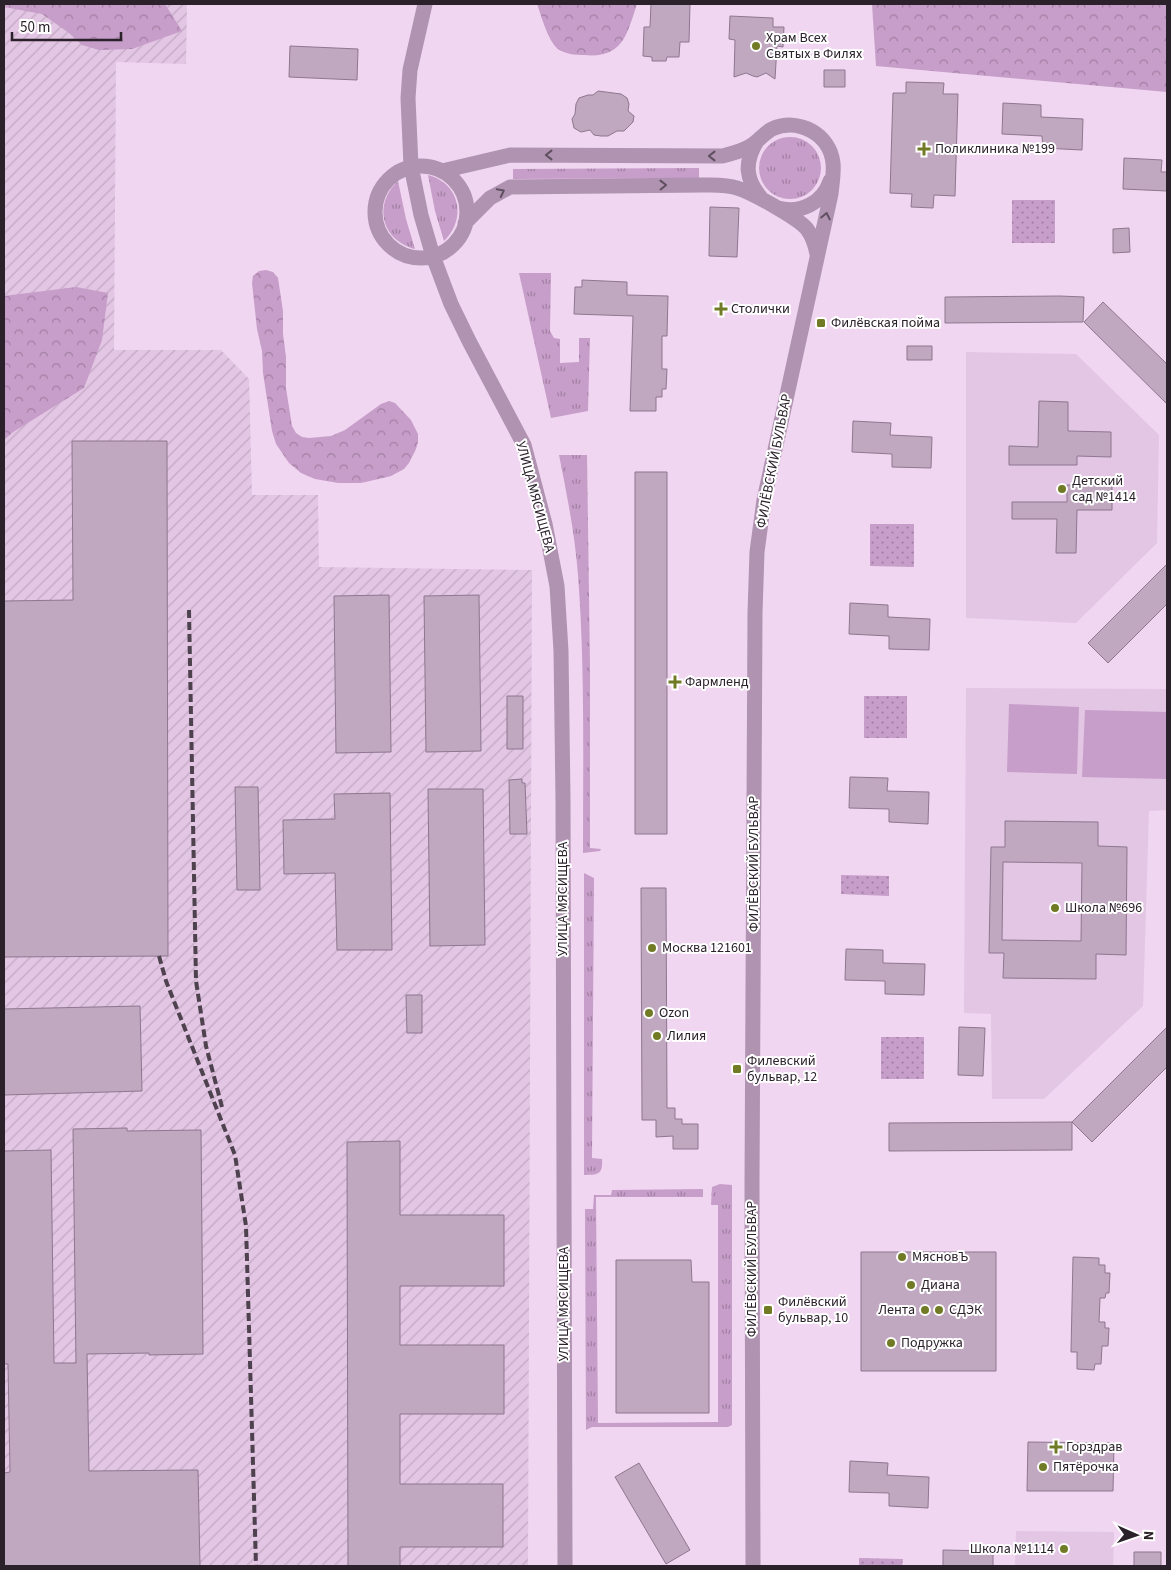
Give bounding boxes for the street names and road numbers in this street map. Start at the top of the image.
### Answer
street label: ФИЛЁВСКИЙ БУЛЬВАР [751,392,797,530]
street label: УЛИЦА МЯСИЩЕВА [510,439,560,555]
street label: ФИЛЁВСКИЙ БУЛЬВАР [744,796,764,932]
street label: УЛИЦА МЯСИЩЕВА [553,841,573,956]
street label: ФИЛЁВСКИЙ БУЛЬВАР [742,1201,762,1337]
street label: УЛИЦА МЯСИЩЕВА [554,1246,574,1361]

